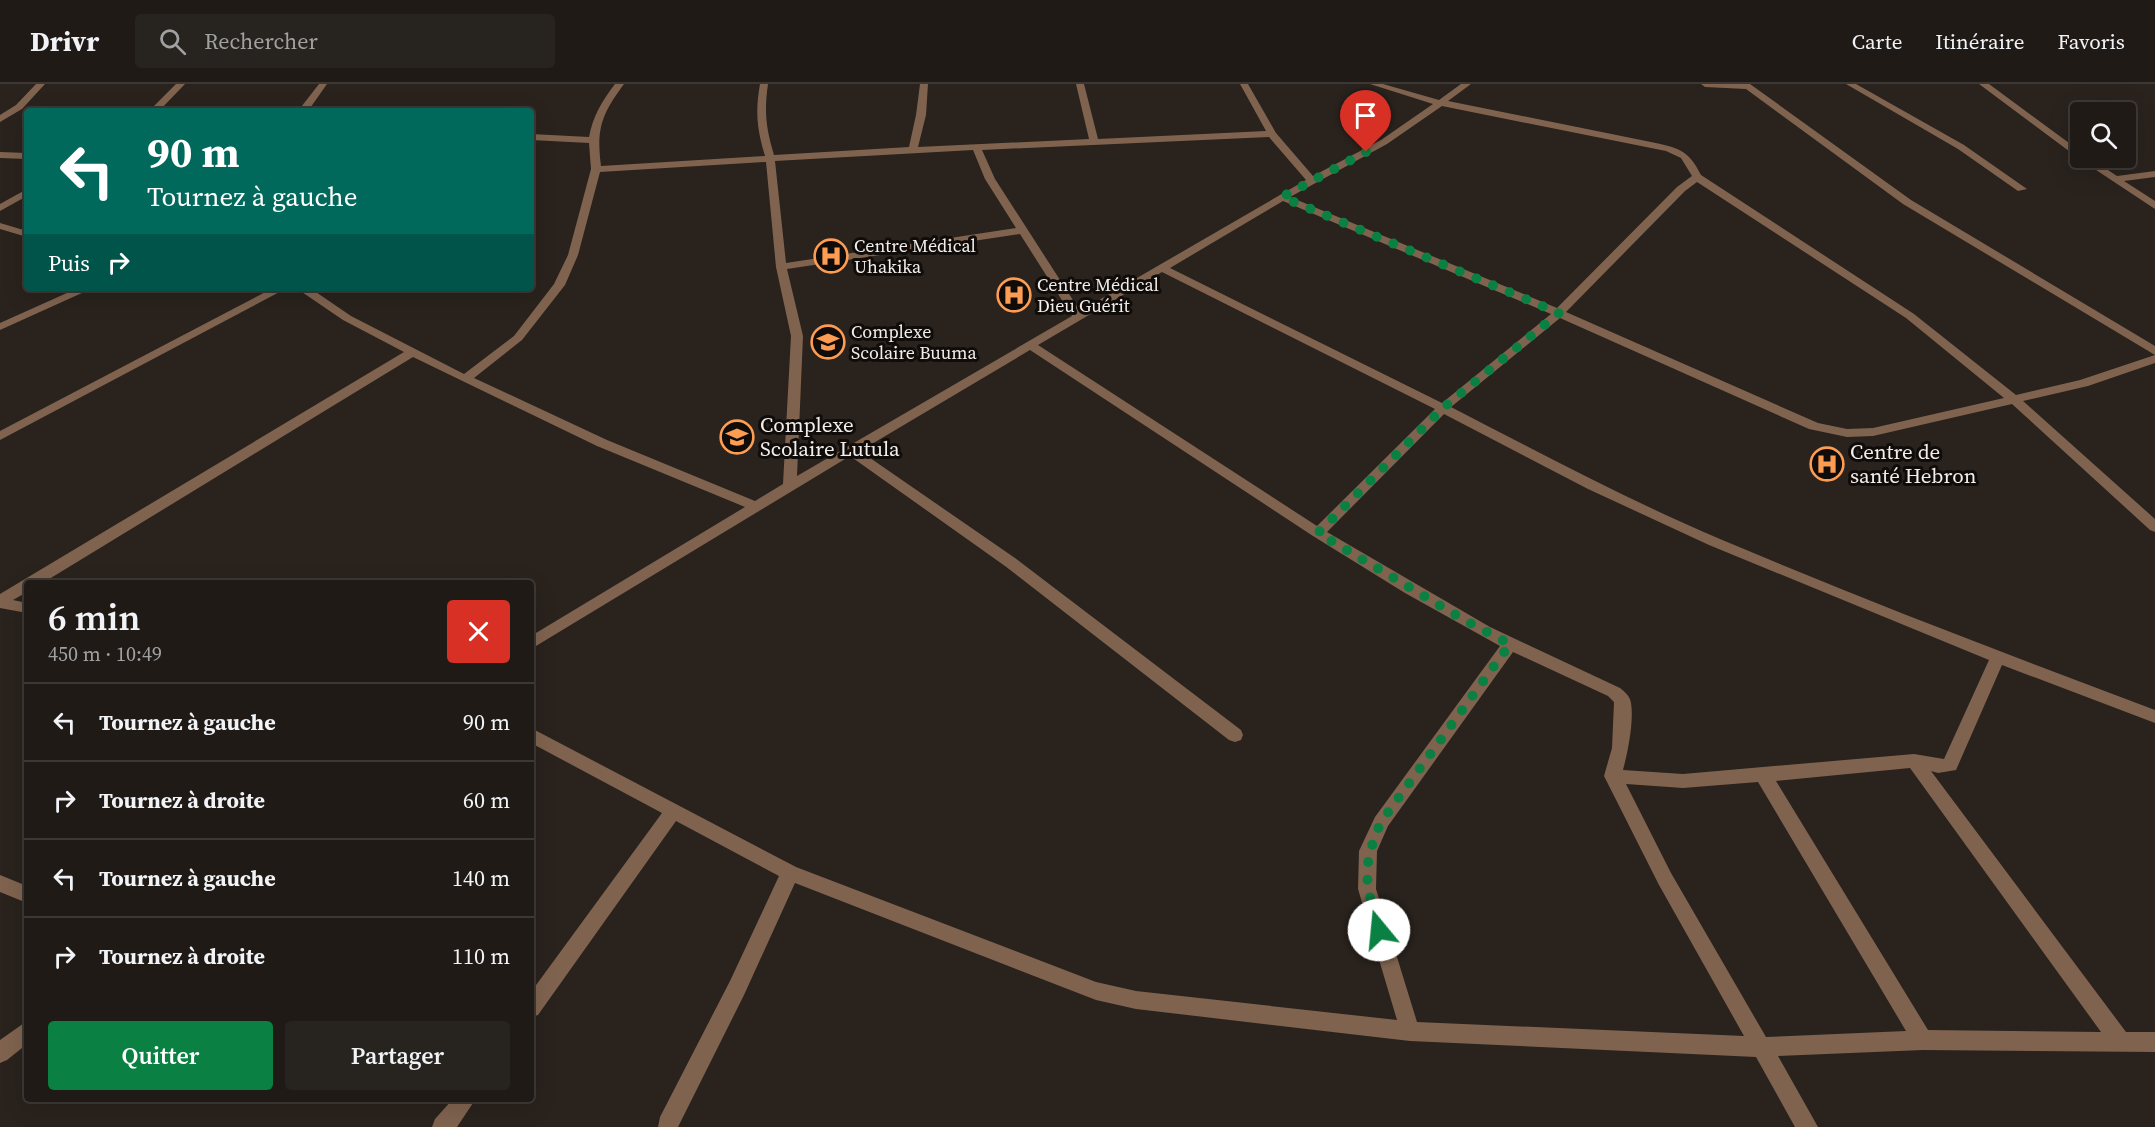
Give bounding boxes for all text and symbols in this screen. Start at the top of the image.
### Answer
search box [135,14,555,68]
text: Drivr [30,22,99,60]
icon: search [156,25,189,58]
text: Rechercher [204,26,318,56]
text: Carte [1852,27,1902,56]
text: Itinéraire [1935,27,2024,56]
text: Favoris [2057,27,2125,56]
pin [1340,90,1391,152]
icon: arrive [1349,99,1382,132]
map controls [2070,102,2136,168]
button: search [2070,102,2136,168]
text: 90 m [147,123,240,181]
icon: left [48,132,126,210]
text: Tournez à gauche [147,178,357,215]
place label: Centre Médical Uhakika [854,233,976,279]
hospital icon: Centre Médical Uhakika [813,238,849,274]
icon: right [102,246,135,279]
text: Puis [48,248,90,278]
place label: Centre Médical Dieu Guérit [1037,272,1159,318]
hospital icon: Centre Médical Dieu Guérit [996,277,1032,313]
place label: Complexe Scolaire Buuma [851,319,977,365]
school or university icon: Complexe Scolaire Buuma [810,324,846,360]
place label: Complexe Scolaire Lutula [760,410,900,463]
school or university icon: Complexe Scolaire Lutula [719,419,755,455]
place label: Centre de santé Hebron [1850,437,1977,490]
hospital icon: Centre de santé Hebron [1809,446,1845,482]
text: 6 min [48,593,140,642]
button: close [447,600,510,663]
text: 450 m · 10:49 [48,640,162,668]
icon: left [48,706,81,739]
text: Tournez à gauche [99,707,276,737]
text: 90 m [463,707,510,737]
icon: right [48,784,81,817]
text: Tournez à droite [99,785,265,815]
text: 60 m [463,785,510,815]
icon: left [48,862,81,895]
text: Tournez à gauche [99,863,276,893]
text: 140 m [452,863,510,893]
position arrow [1347,898,1411,962]
icon: right [48,940,81,973]
text: Tournez à droite [99,941,265,971]
text: 110 m [452,941,510,971]
button: Quitter [48,1021,273,1090]
button: Partager [285,1021,510,1090]

